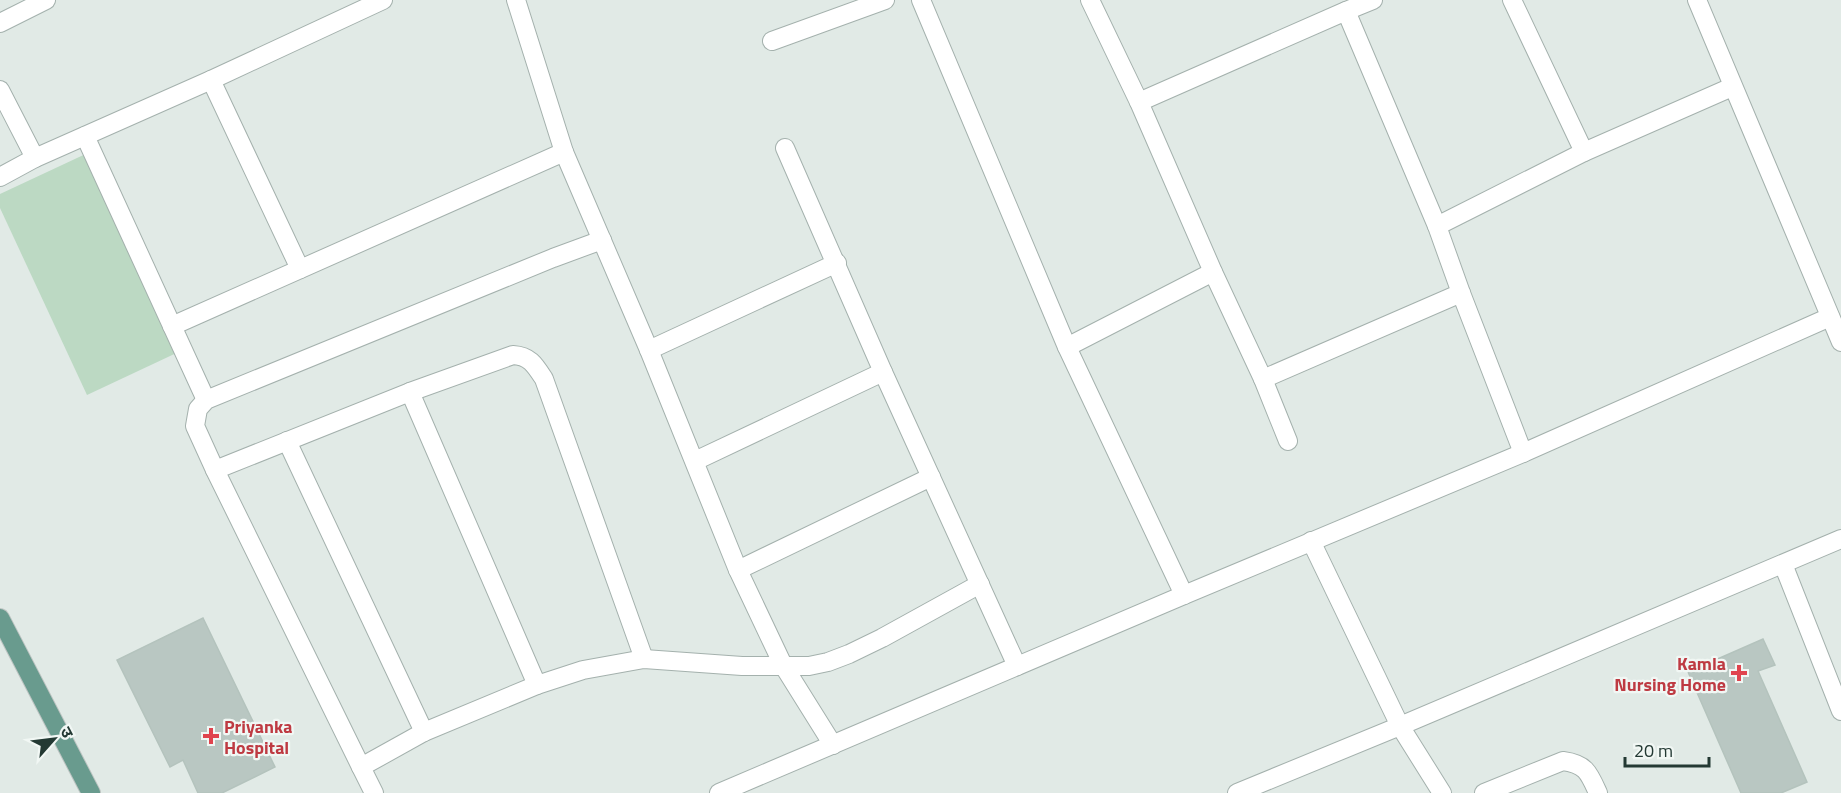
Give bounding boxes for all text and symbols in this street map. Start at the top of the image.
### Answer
place label: Kamla Nursing Home [1614,650,1726,698]
marker: Kamla Nursing Home [1730,664,1748,682]
north arrow [24,709,84,769]
place label: Priyanka Hospital [224,713,292,761]
text: उ [54,722,80,742]
marker: Priyanka Hospital [202,727,220,745]
scale bar [1625,730,1709,768]
text: 20 m [1634,737,1673,764]

